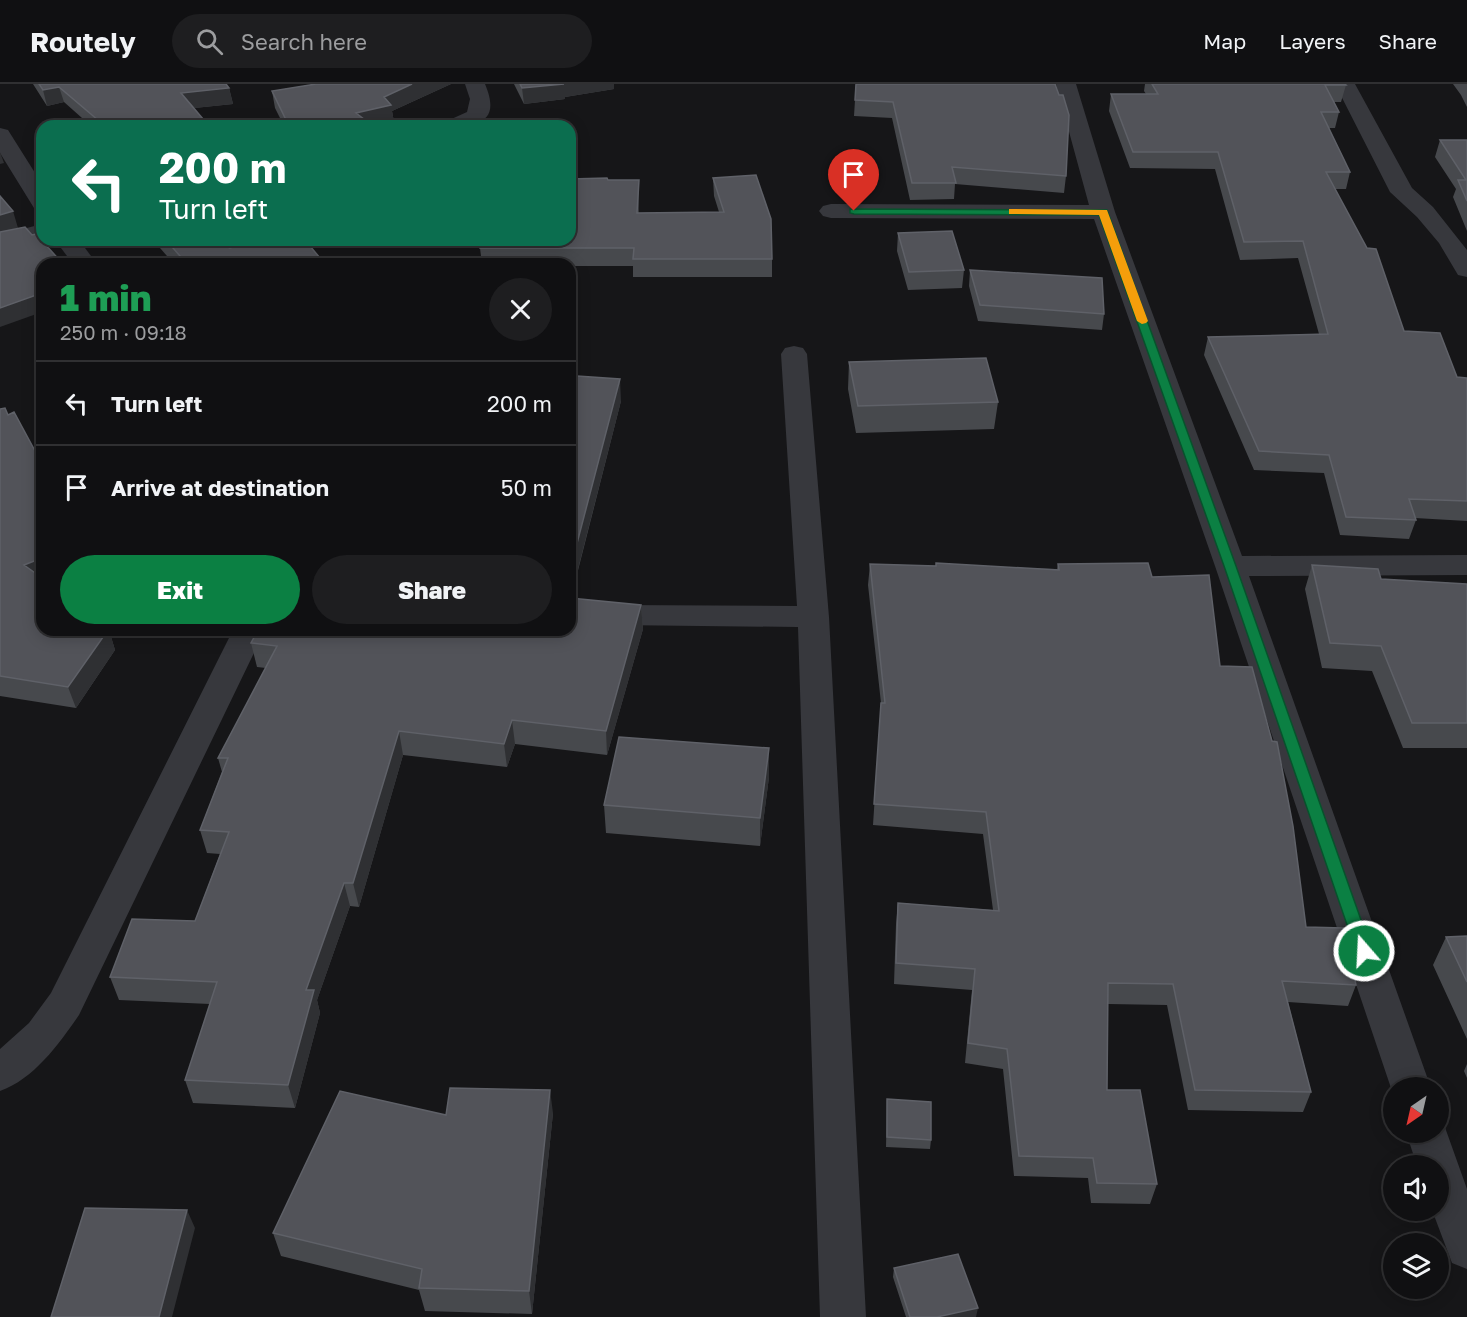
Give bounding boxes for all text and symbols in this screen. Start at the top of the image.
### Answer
search box [172,14,592,68]
text: Routely [30,25,136,58]
icon: search [193,25,226,58]
text: Search here [241,28,367,55]
text: Map [1203,28,1246,54]
text: Layers [1279,28,1346,54]
text: Share [1379,28,1437,54]
text: 200 m [159,142,286,192]
icon: left [60,144,138,222]
pin [828,149,879,211]
icon: arrive [837,158,870,191]
text: Turn left [159,193,268,225]
text: 1 min [60,276,151,319]
button: close [489,278,552,341]
text: 250 m · 09:18 [60,320,187,344]
icon: left [60,387,93,420]
text: Turn left [111,390,202,417]
text: 200 m [487,390,552,417]
icon: arrive [60,471,93,504]
text: Arrive at destination [111,474,329,501]
text: 50 m [501,474,552,501]
button: Exit [60,555,300,624]
button: Share [312,555,552,624]
position arrow [1332,919,1396,983]
north arrow [1383,1077,1449,1143]
map controls [1383,1077,1449,1299]
button: sound [1383,1155,1449,1221]
button: layers [1383,1233,1449,1299]

